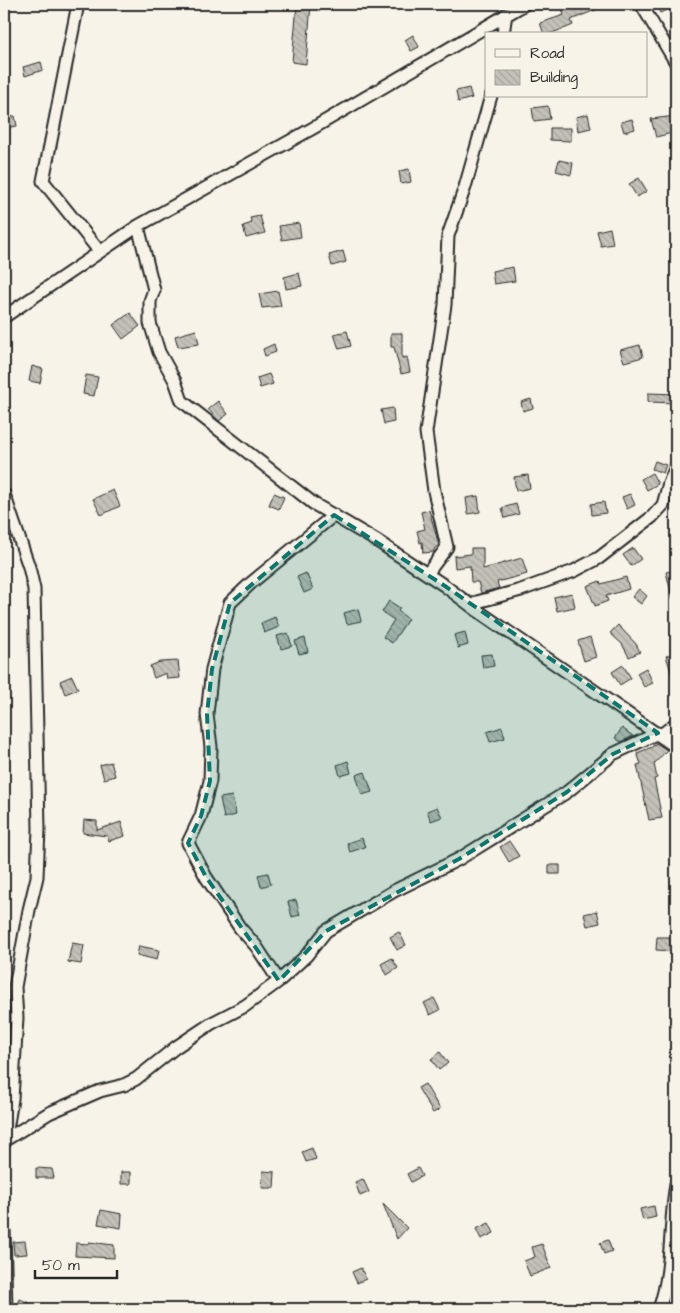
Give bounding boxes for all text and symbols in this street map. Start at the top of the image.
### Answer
legend [485,32,648,98]
text: Road [530,43,565,64]
text: Building [530,67,578,89]
scale bar [35,1248,118,1280]
text: 50 m [42,1255,80,1276]

